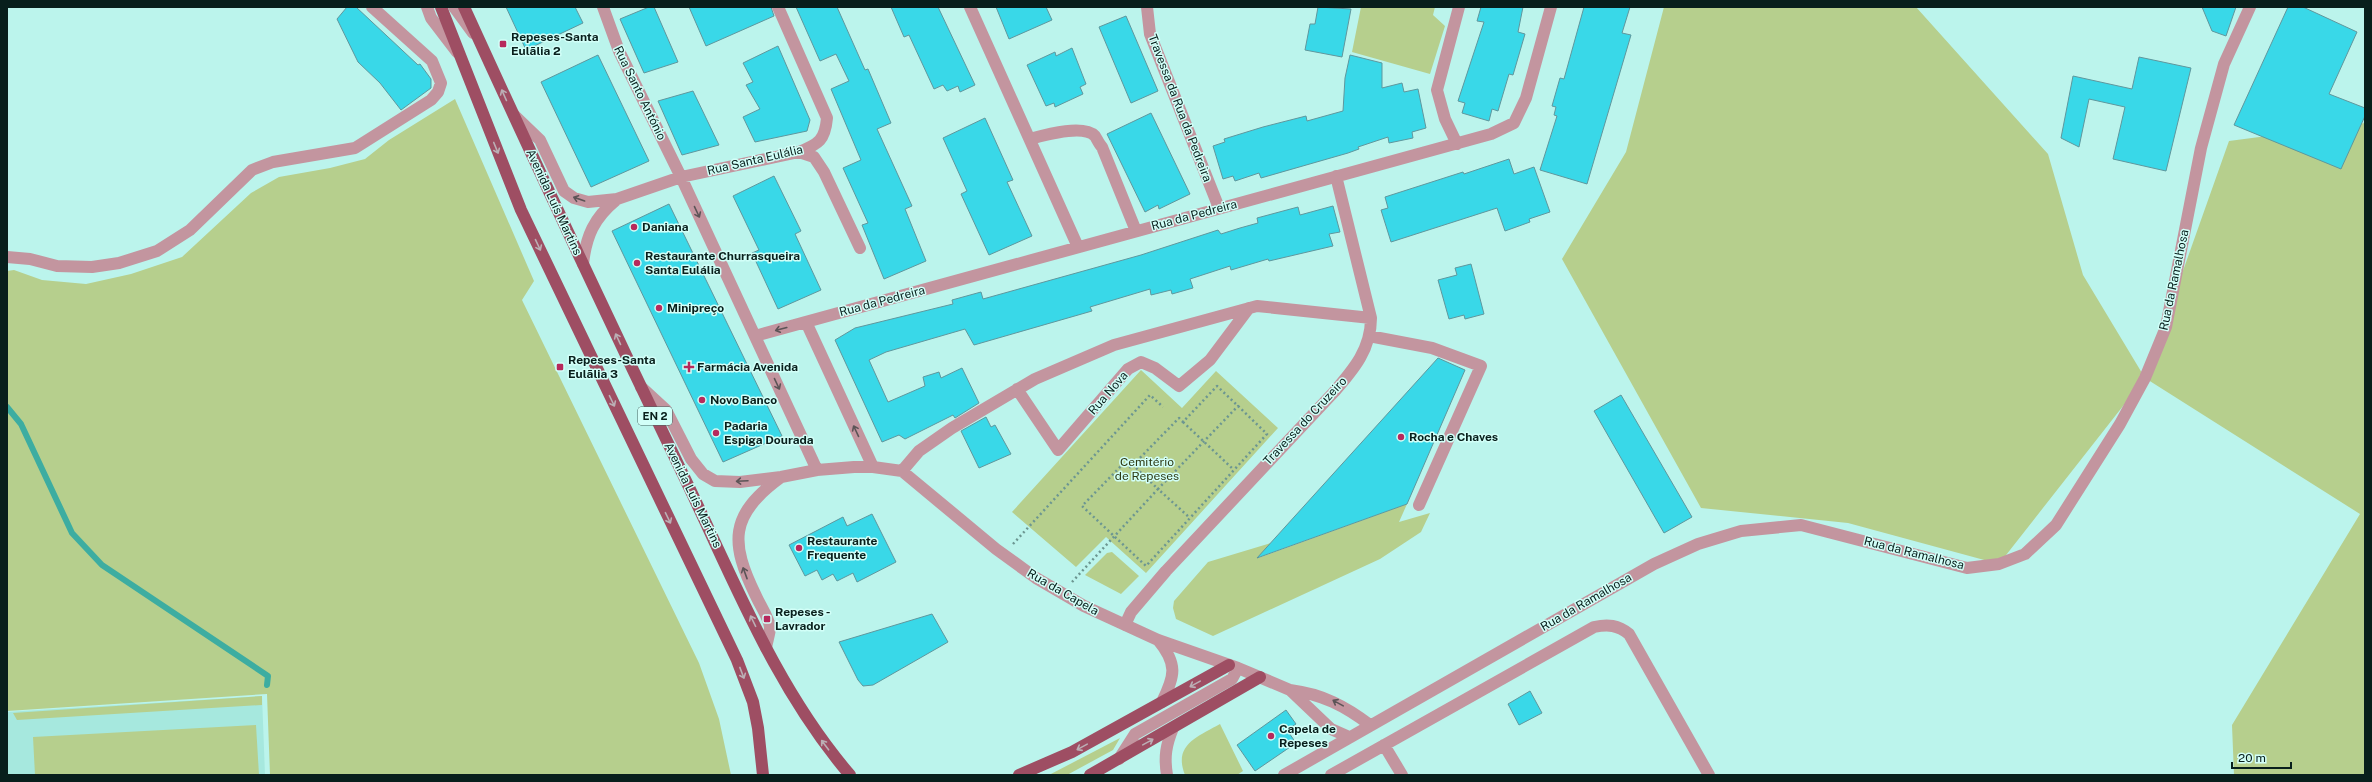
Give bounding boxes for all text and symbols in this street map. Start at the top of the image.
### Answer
place label: Repeses-Santa Eulãlia 2 [511,30,599,58]
street label: Travessa da Rua da Pedreira [1145,32,1215,184]
marker: Repeses-Santa Eulãlia 2 [498,39,508,49]
street label: Rua Santo António [611,44,669,143]
one-way arrow [500,89,507,101]
one-way arrow [493,141,501,153]
street label: Rua Santa Eulália [706,142,804,178]
street label: Avenida Luís Martins [523,147,585,257]
one-way arrow [573,195,585,203]
street label: Rua da Pedreira [1150,197,1238,233]
one-way arrow [694,206,702,218]
place label: Daniana [642,220,689,234]
marker: Daniana [629,222,639,232]
street label: Rua da Ramalhosa [2156,228,2192,332]
one-way arrow [535,239,542,251]
place label: Restaurante Churrasqueira Santa Eulália [645,249,800,277]
marker: Restaurante Churrasqueira Santa Eulália [632,258,642,268]
street label: Rua da Pedreira [838,283,926,319]
place label: Minipreço [667,301,724,315]
marker: Minipreço [654,303,664,313]
one-way arrow [774,326,787,333]
one-way arrow [614,334,621,346]
place label: Repeses-Santa Eulãlia 3 [568,353,656,381]
place label: Farmácia Avenida [697,360,798,374]
marker: Repeses-Santa Eulãlia 3 [555,362,565,372]
marker: Farmácia Avenida [684,362,694,372]
street label: Rua Nova [1085,369,1131,417]
street label: Travessa do Cruzeiro [1260,374,1350,468]
one-way arrow [774,378,781,390]
place label: Novo Banco [710,393,777,407]
one-way arrow [609,394,616,406]
marker: Novo Banco [697,395,707,405]
road number: EN 2 [638,407,672,425]
place label: Padaria Espiga Dourada [724,419,814,447]
one-way arrow [852,426,860,438]
marker: Padaria Espiga Dourada [711,428,721,438]
place label: Rocha e Chaves [1409,430,1498,444]
marker: Rocha e Chaves [1396,432,1406,442]
street label: Avenida Luís Martins [661,440,725,550]
park label: Cemitério de Repeses [1115,455,1179,483]
one-way arrow [736,477,749,485]
one-way arrow [665,511,672,523]
place label: Restaurante Frequente [807,534,878,562]
street label: Rua da Ramalhosa [1862,534,1966,572]
marker: Restaurante Frequente [794,543,804,553]
street label: Rua da Capela [1025,566,1101,618]
one-way arrow [741,567,749,579]
street label: Rua da Ramalhosa [1538,570,1634,634]
place label: Repeses - Lavrador [775,605,830,633]
marker: Repeses - Lavrador [762,614,772,624]
one-way arrow [749,615,756,627]
one-way arrow [738,667,746,679]
one-way arrow [1189,681,1201,689]
one-way arrow [1332,699,1344,707]
place label: Capela de Repeses [1279,722,1336,750]
marker: Capela de Repeses [1266,731,1276,741]
one-way arrow [1142,738,1154,746]
one-way arrow [821,739,830,750]
one-way arrow [1076,744,1088,751]
scale bar [2232,744,2291,770]
text: 20 m [2238,751,2266,765]

